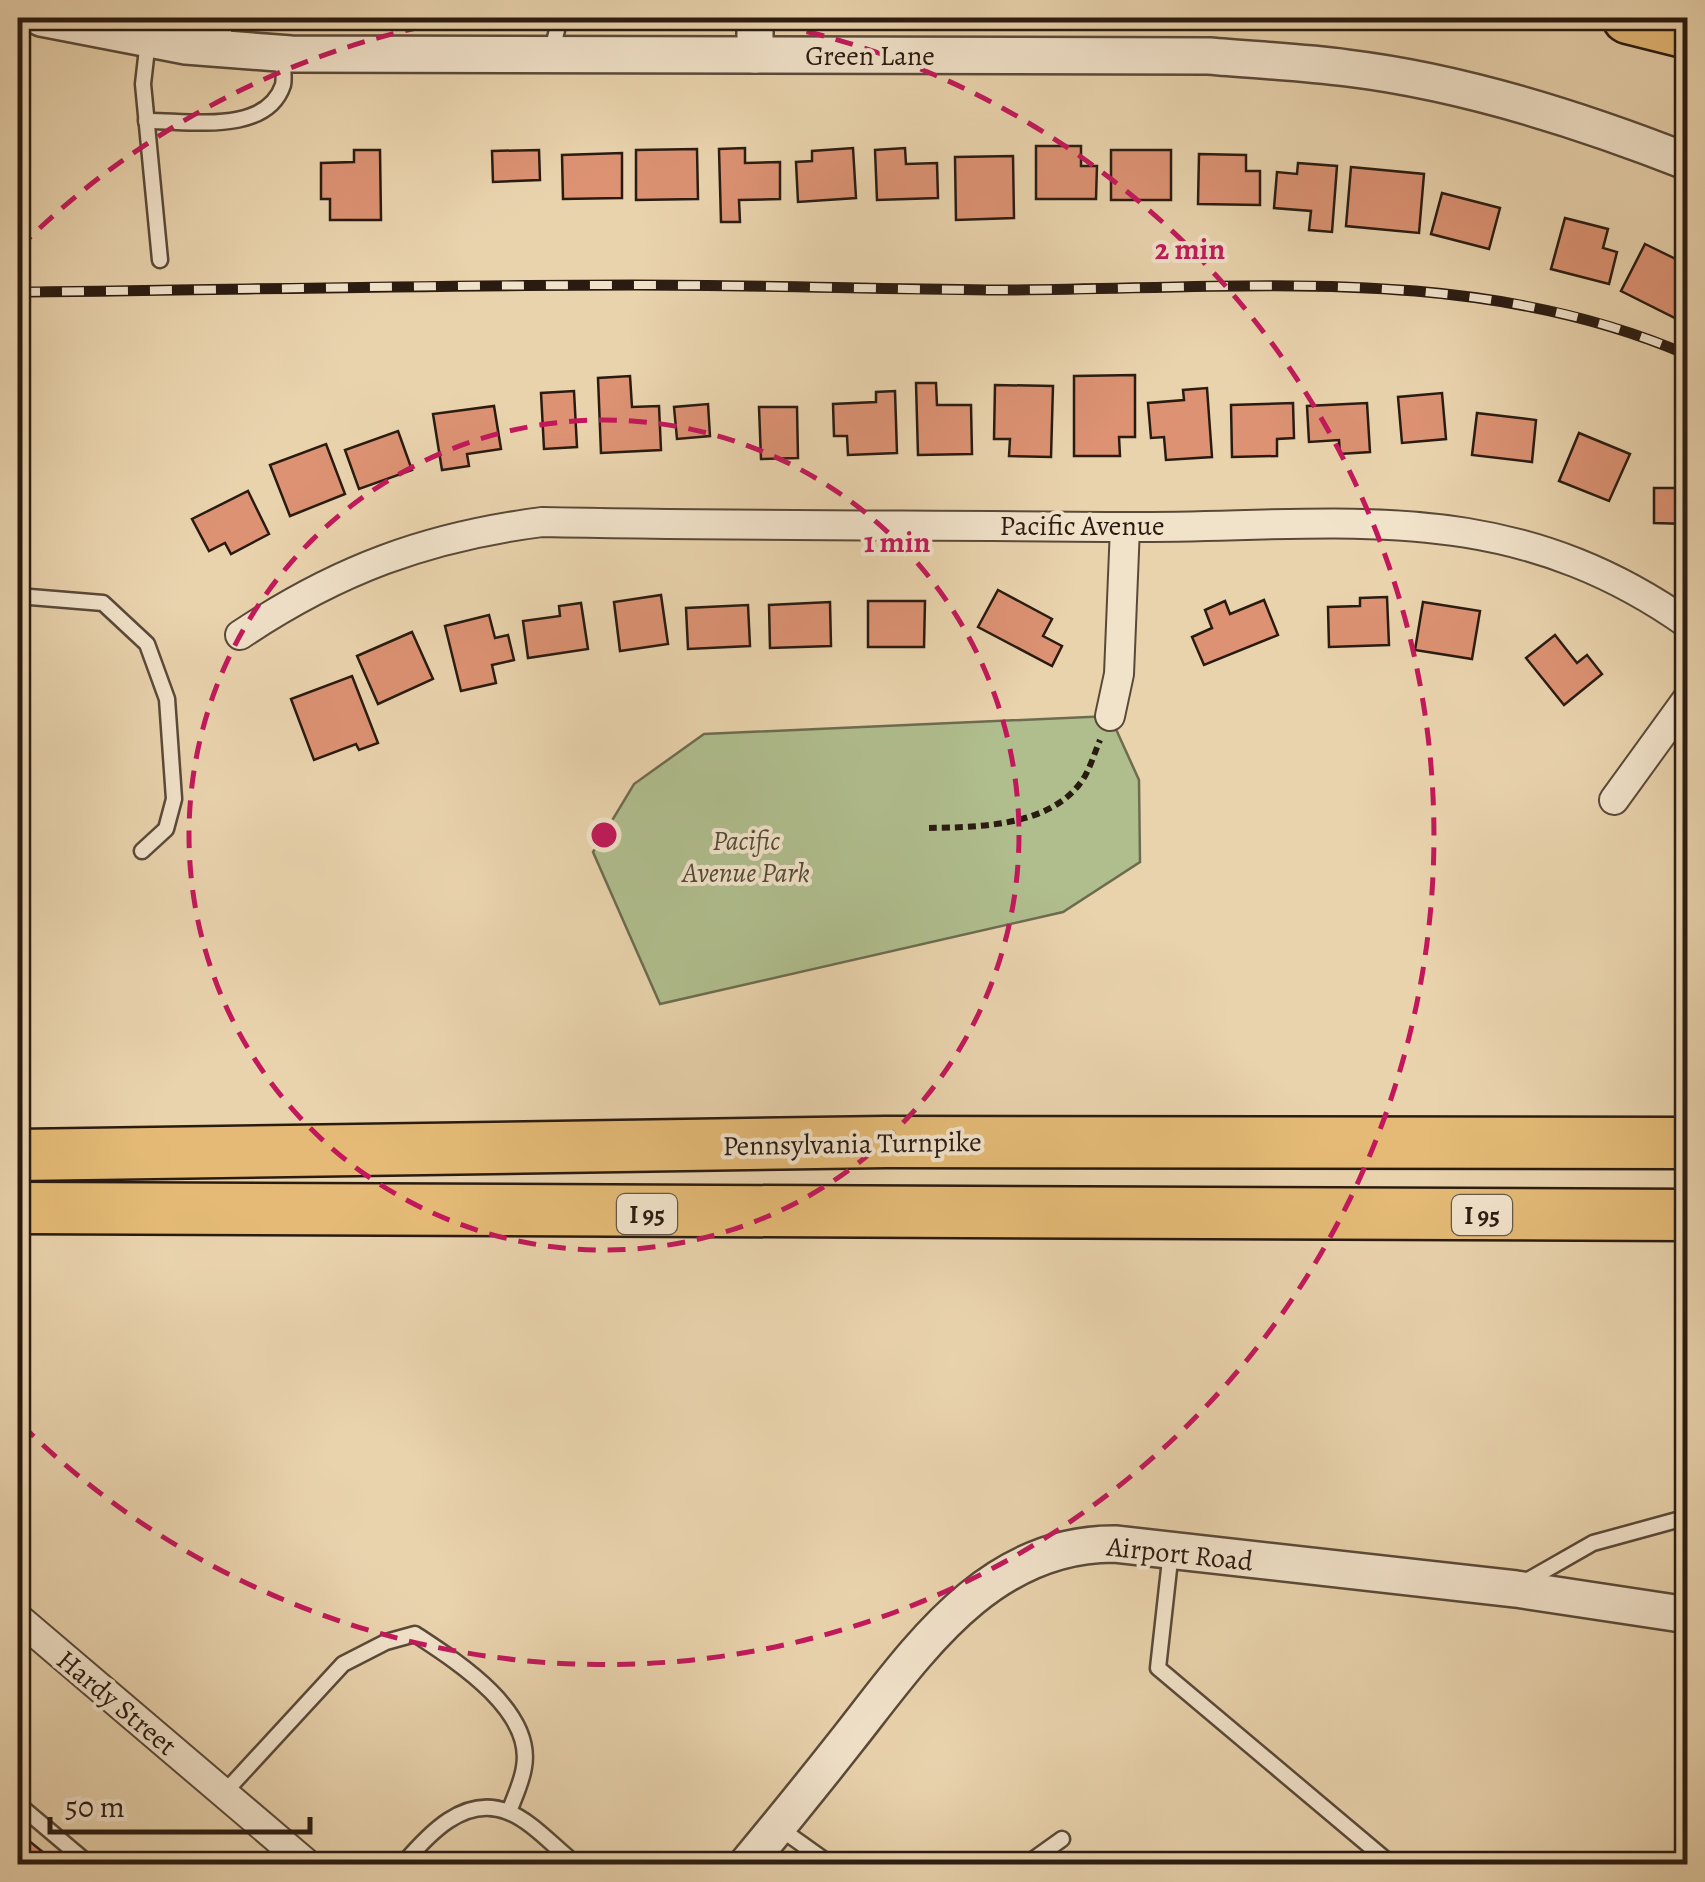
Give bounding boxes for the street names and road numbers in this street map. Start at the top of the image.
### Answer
street label: Green Lane [805,37,935,75]
street label: Pacific Avenue [1000,507,1164,545]
street label: Pennsylvania Turnpike [722,1123,982,1165]
road number: I 95 [617,1194,677,1234]
road number: I 95 [1452,1195,1512,1235]
street label: Airport Road [1104,1527,1256,1581]
street label: Hardy Street [48,1641,184,1764]

